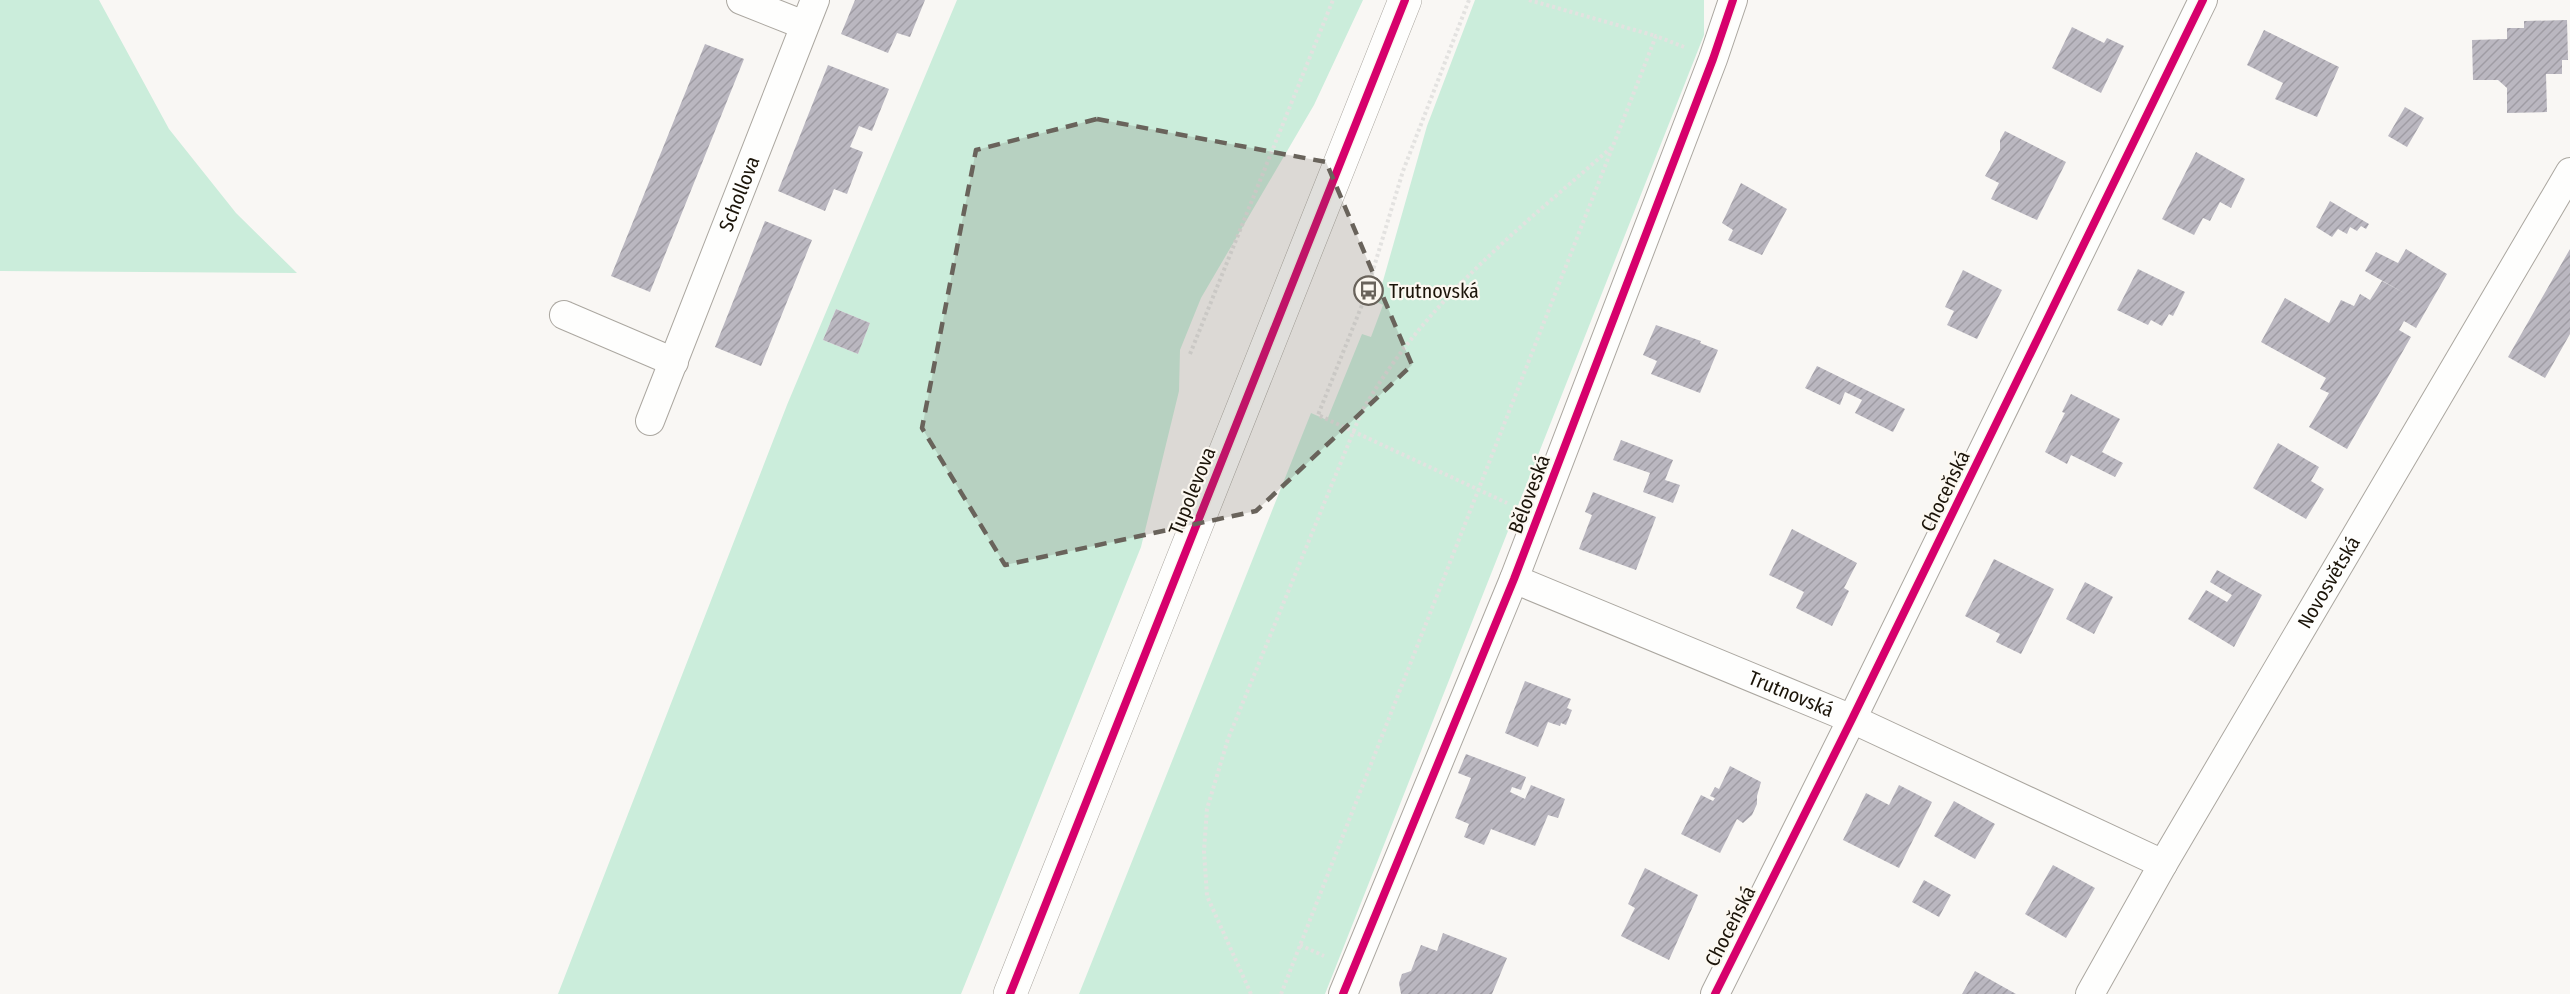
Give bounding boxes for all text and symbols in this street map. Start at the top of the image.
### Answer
street label: Schollova [713,153,765,235]
bus stop icon: Trutnovská [1352,275,1384,307]
place label: Trutnovská [1389,279,1479,303]
street label: Tupolevova [1164,444,1220,538]
street label: Choceňská [1915,447,1975,535]
street label: Běloveská [1503,451,1555,537]
street label: Novosvětská [2292,532,2365,633]
street label: Trutnovská [1745,666,1837,722]
street label: Choceňská [1700,882,1760,970]

